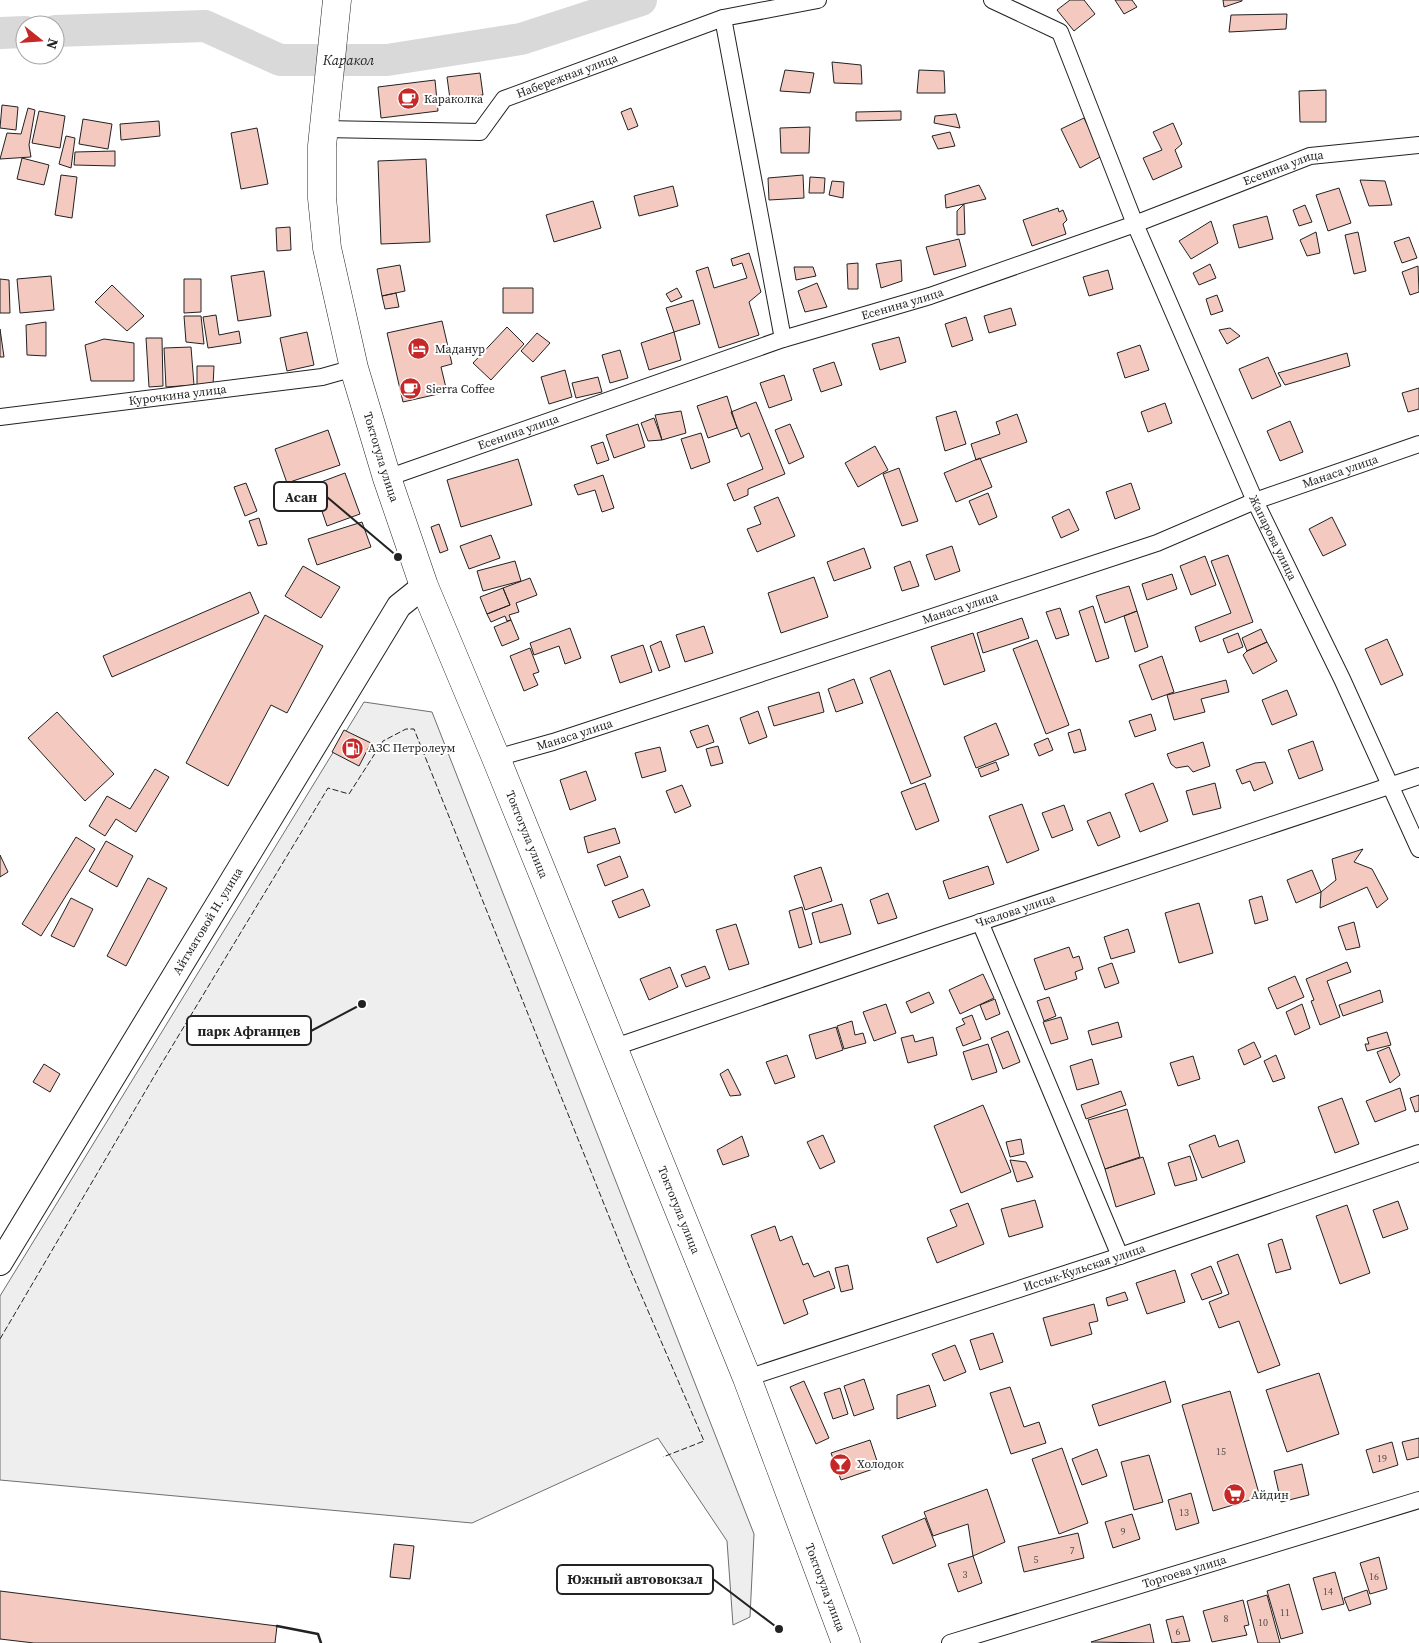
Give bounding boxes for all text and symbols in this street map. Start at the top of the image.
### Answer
north arrow [15,15,65,65]
text: N [41,36,63,52]
street label: Набережная улица [514,49,621,102]
water label: Каракол [322,50,375,70]
cafe icon: Караколка [396,87,420,111]
place label: Караколка [424,91,484,107]
street label: Есенина улица [1241,147,1325,189]
street label: Есенина улица [859,284,946,324]
hotel icon: Маданур [407,337,431,361]
place label: Маданур [435,341,485,357]
cafe icon: Sierra Coffee [398,377,422,401]
street label: Курочкина улица [128,381,228,409]
place label: Sierra Coffee [426,381,495,397]
street label: Токтогула улица [360,410,403,505]
street label: Есенина улица [475,410,562,454]
street label: Манаса улица [1300,451,1381,492]
callout: Асан [274,482,327,511]
text: Асан [285,487,317,507]
street label: Жапарова улица [1245,493,1301,584]
street label: Манаса улица [920,588,1001,628]
street label: Манаса улица [535,715,615,754]
fuel station icon: АЗС Петролеум [340,736,364,760]
place label: АЗС Петролеум [368,740,456,756]
street label: Токтогула улица [502,788,552,881]
street label: Айтматовой Н. улица [169,864,247,978]
street label: Чкалова улица [973,890,1058,931]
callout: парк Афганцев [187,1016,311,1045]
text: парк Афганцев [197,1021,301,1041]
street label: Токтогула улица [654,1164,704,1257]
street label: Иссык-Кульская улица [1021,1240,1148,1295]
house number: 15 [1216,1445,1226,1458]
bar icon: Холодок [829,1452,853,1476]
house number: 19 [1377,1452,1387,1465]
place label: Холодок [857,1456,904,1472]
supermarket icon: Айдин [1223,1483,1247,1507]
place label: Айдин [1251,1487,1289,1503]
house number: 13 [1179,1506,1189,1519]
house number: 9 [1121,1525,1126,1538]
street label: Токтогула улица [801,1541,849,1635]
house number: 7 [1070,1544,1075,1557]
street label: Торгоева улица [1140,1551,1229,1592]
house number: 5 [1034,1553,1039,1566]
callout: Южный автовокзал [557,1565,713,1594]
house number: 3 [963,1568,968,1581]
text: Южный автовокзал [567,1569,703,1589]
house number: 16 [1369,1570,1379,1583]
house number: 14 [1323,1585,1333,1598]
house number: 11 [1280,1606,1290,1619]
house number: 8 [1224,1612,1229,1625]
house number: 10 [1258,1616,1268,1629]
house number: 6 [1176,1625,1181,1638]

